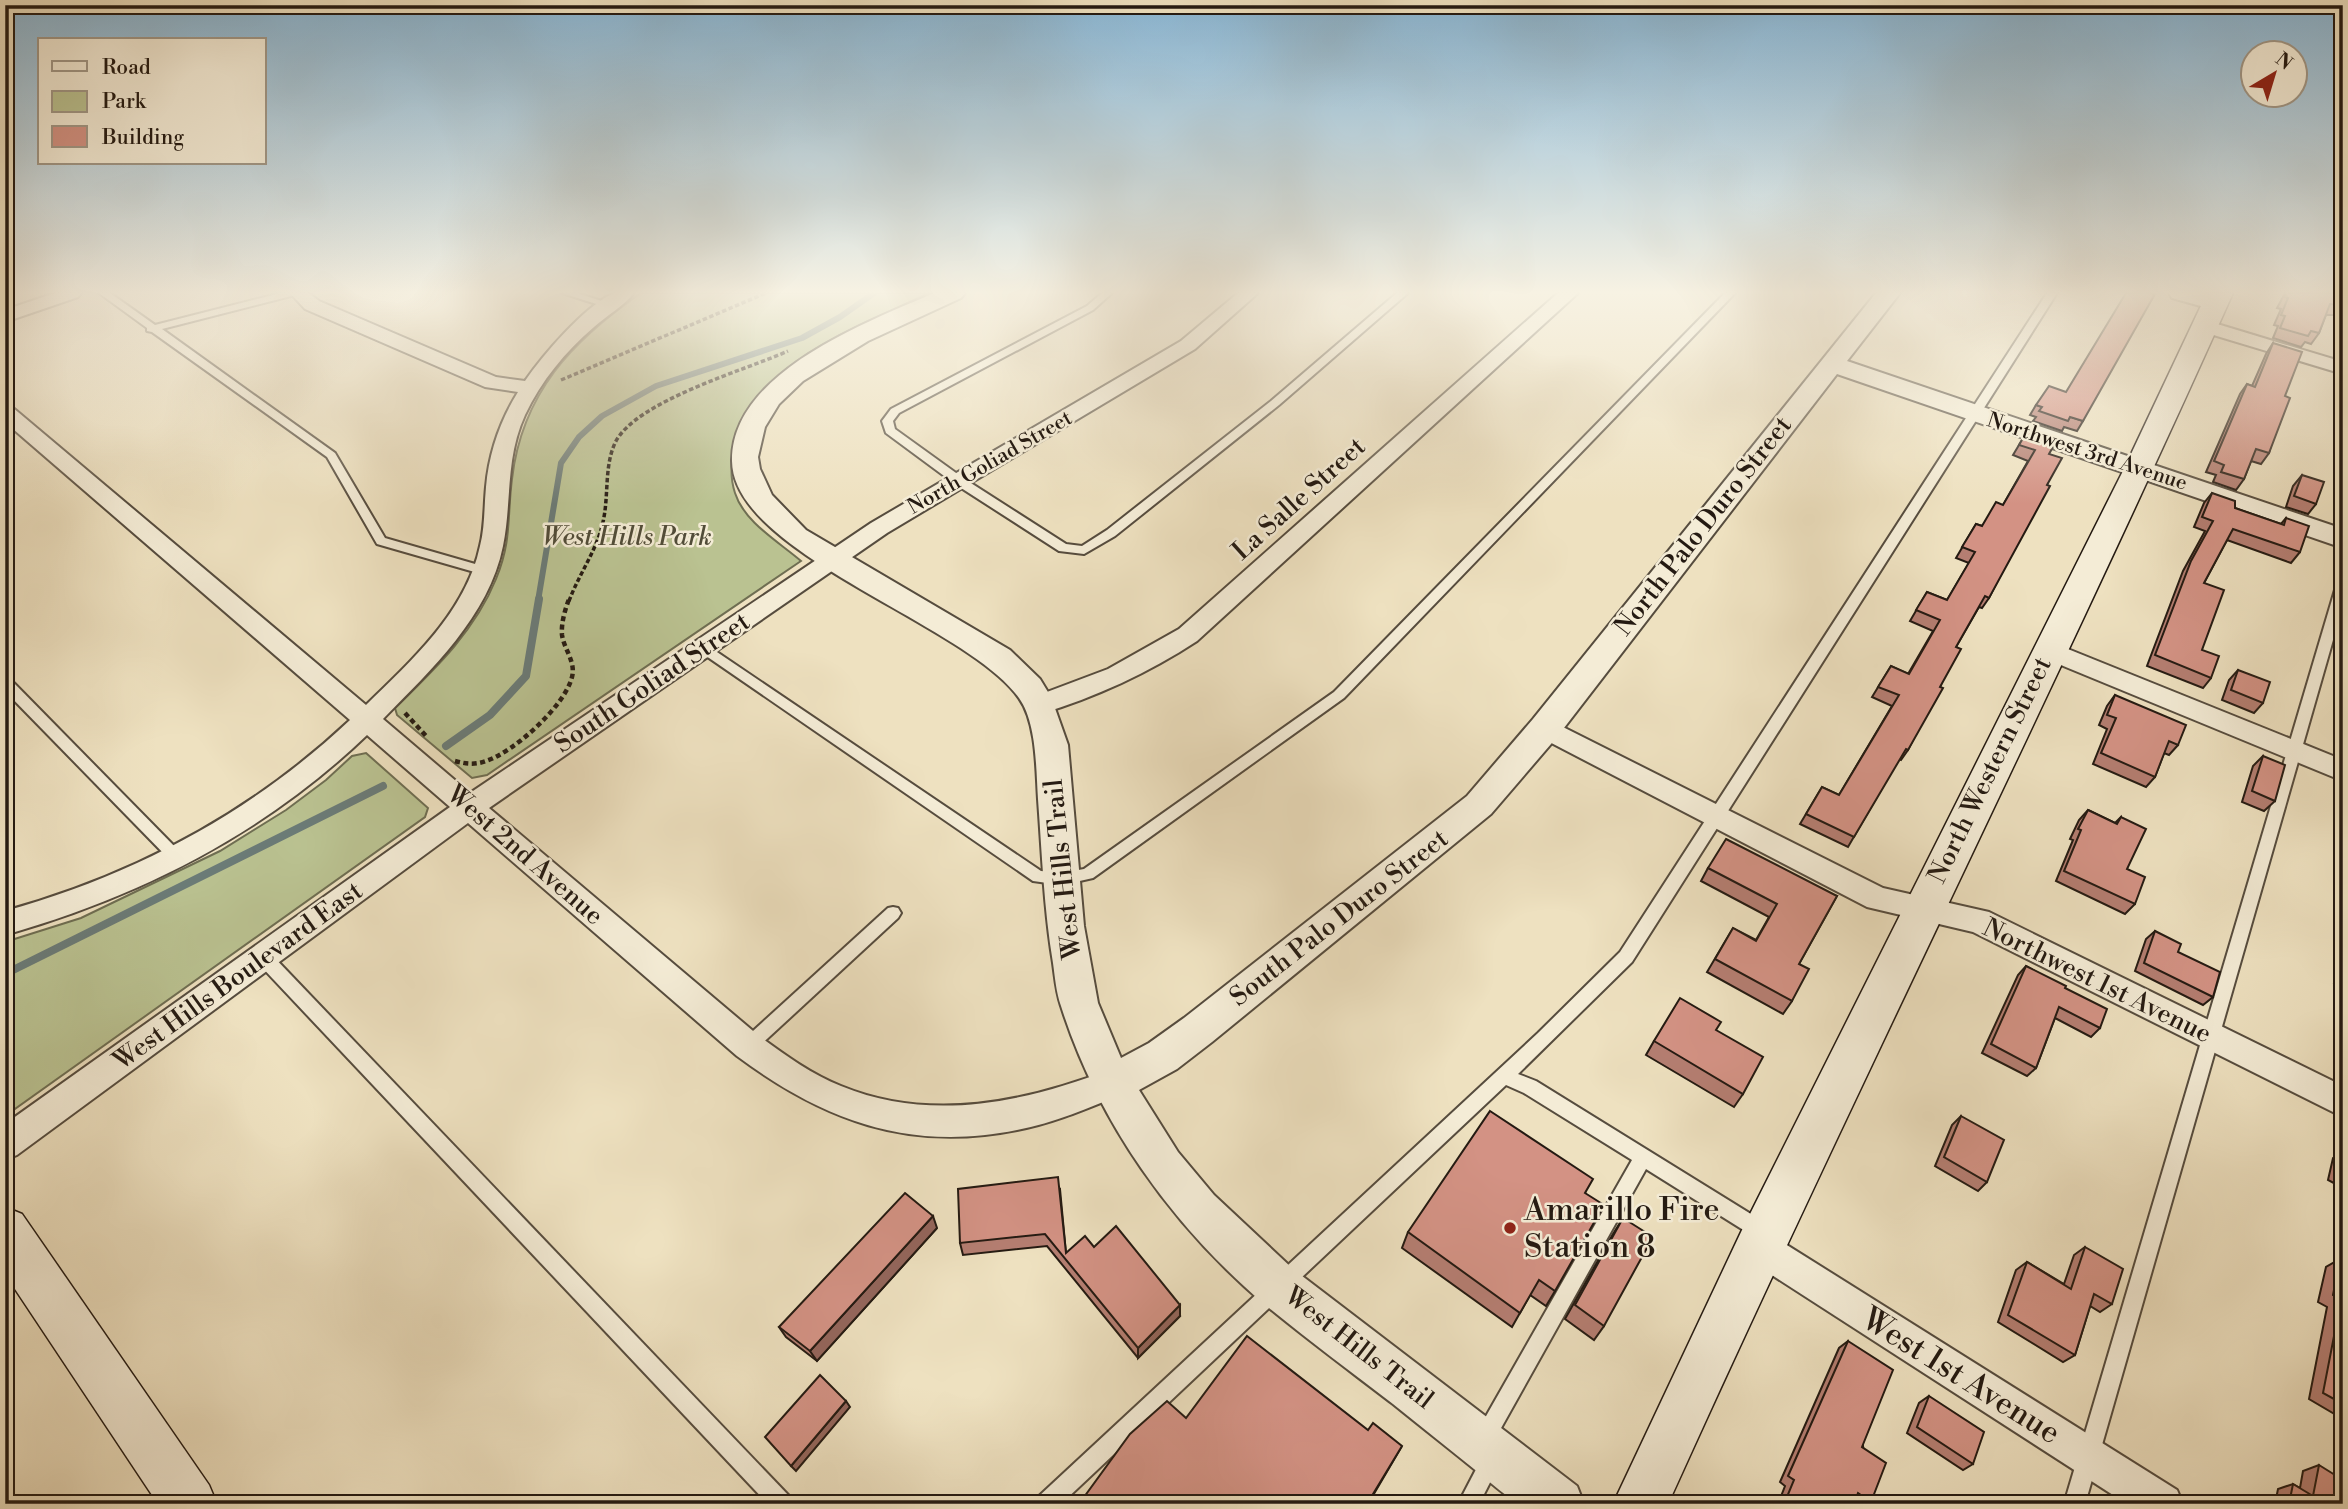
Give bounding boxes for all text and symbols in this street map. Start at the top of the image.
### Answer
legend [38,38,266,164]
north arrow [2240,38,2310,108]
text: N [2271,47,2297,75]
text: Road [102,55,151,81]
text: Park [102,89,147,115]
text: Building [101,125,184,151]
street label: North Goliad Street [903,405,1077,521]
street label: Northwest 3rd Avenue [1984,407,2190,497]
street label: North Palo Duro Street [1607,410,1799,642]
street label: La Salle Street [1226,431,1372,567]
park label: West Hills Park [542,521,712,553]
street label: South Goliad Street [548,606,756,760]
street label: North Western Street [1921,652,2059,888]
street label: West Hills Trail [1038,777,1088,961]
street label: West 2nd Avenue [439,778,610,932]
street label: South Palo Duro Street [1223,823,1455,1013]
street label: West Hills Boulevard East [106,875,369,1078]
street label: Northwest 1st Avenue [1977,912,2217,1050]
place label: Amarillo Fire Station 8 [1523,1190,1720,1267]
marker: Amarillo Fire Station 8 [1502,1220,1518,1236]
street label: West Hills Trail [1277,1279,1440,1416]
street label: West 1st Avenue [1853,1298,2068,1453]

